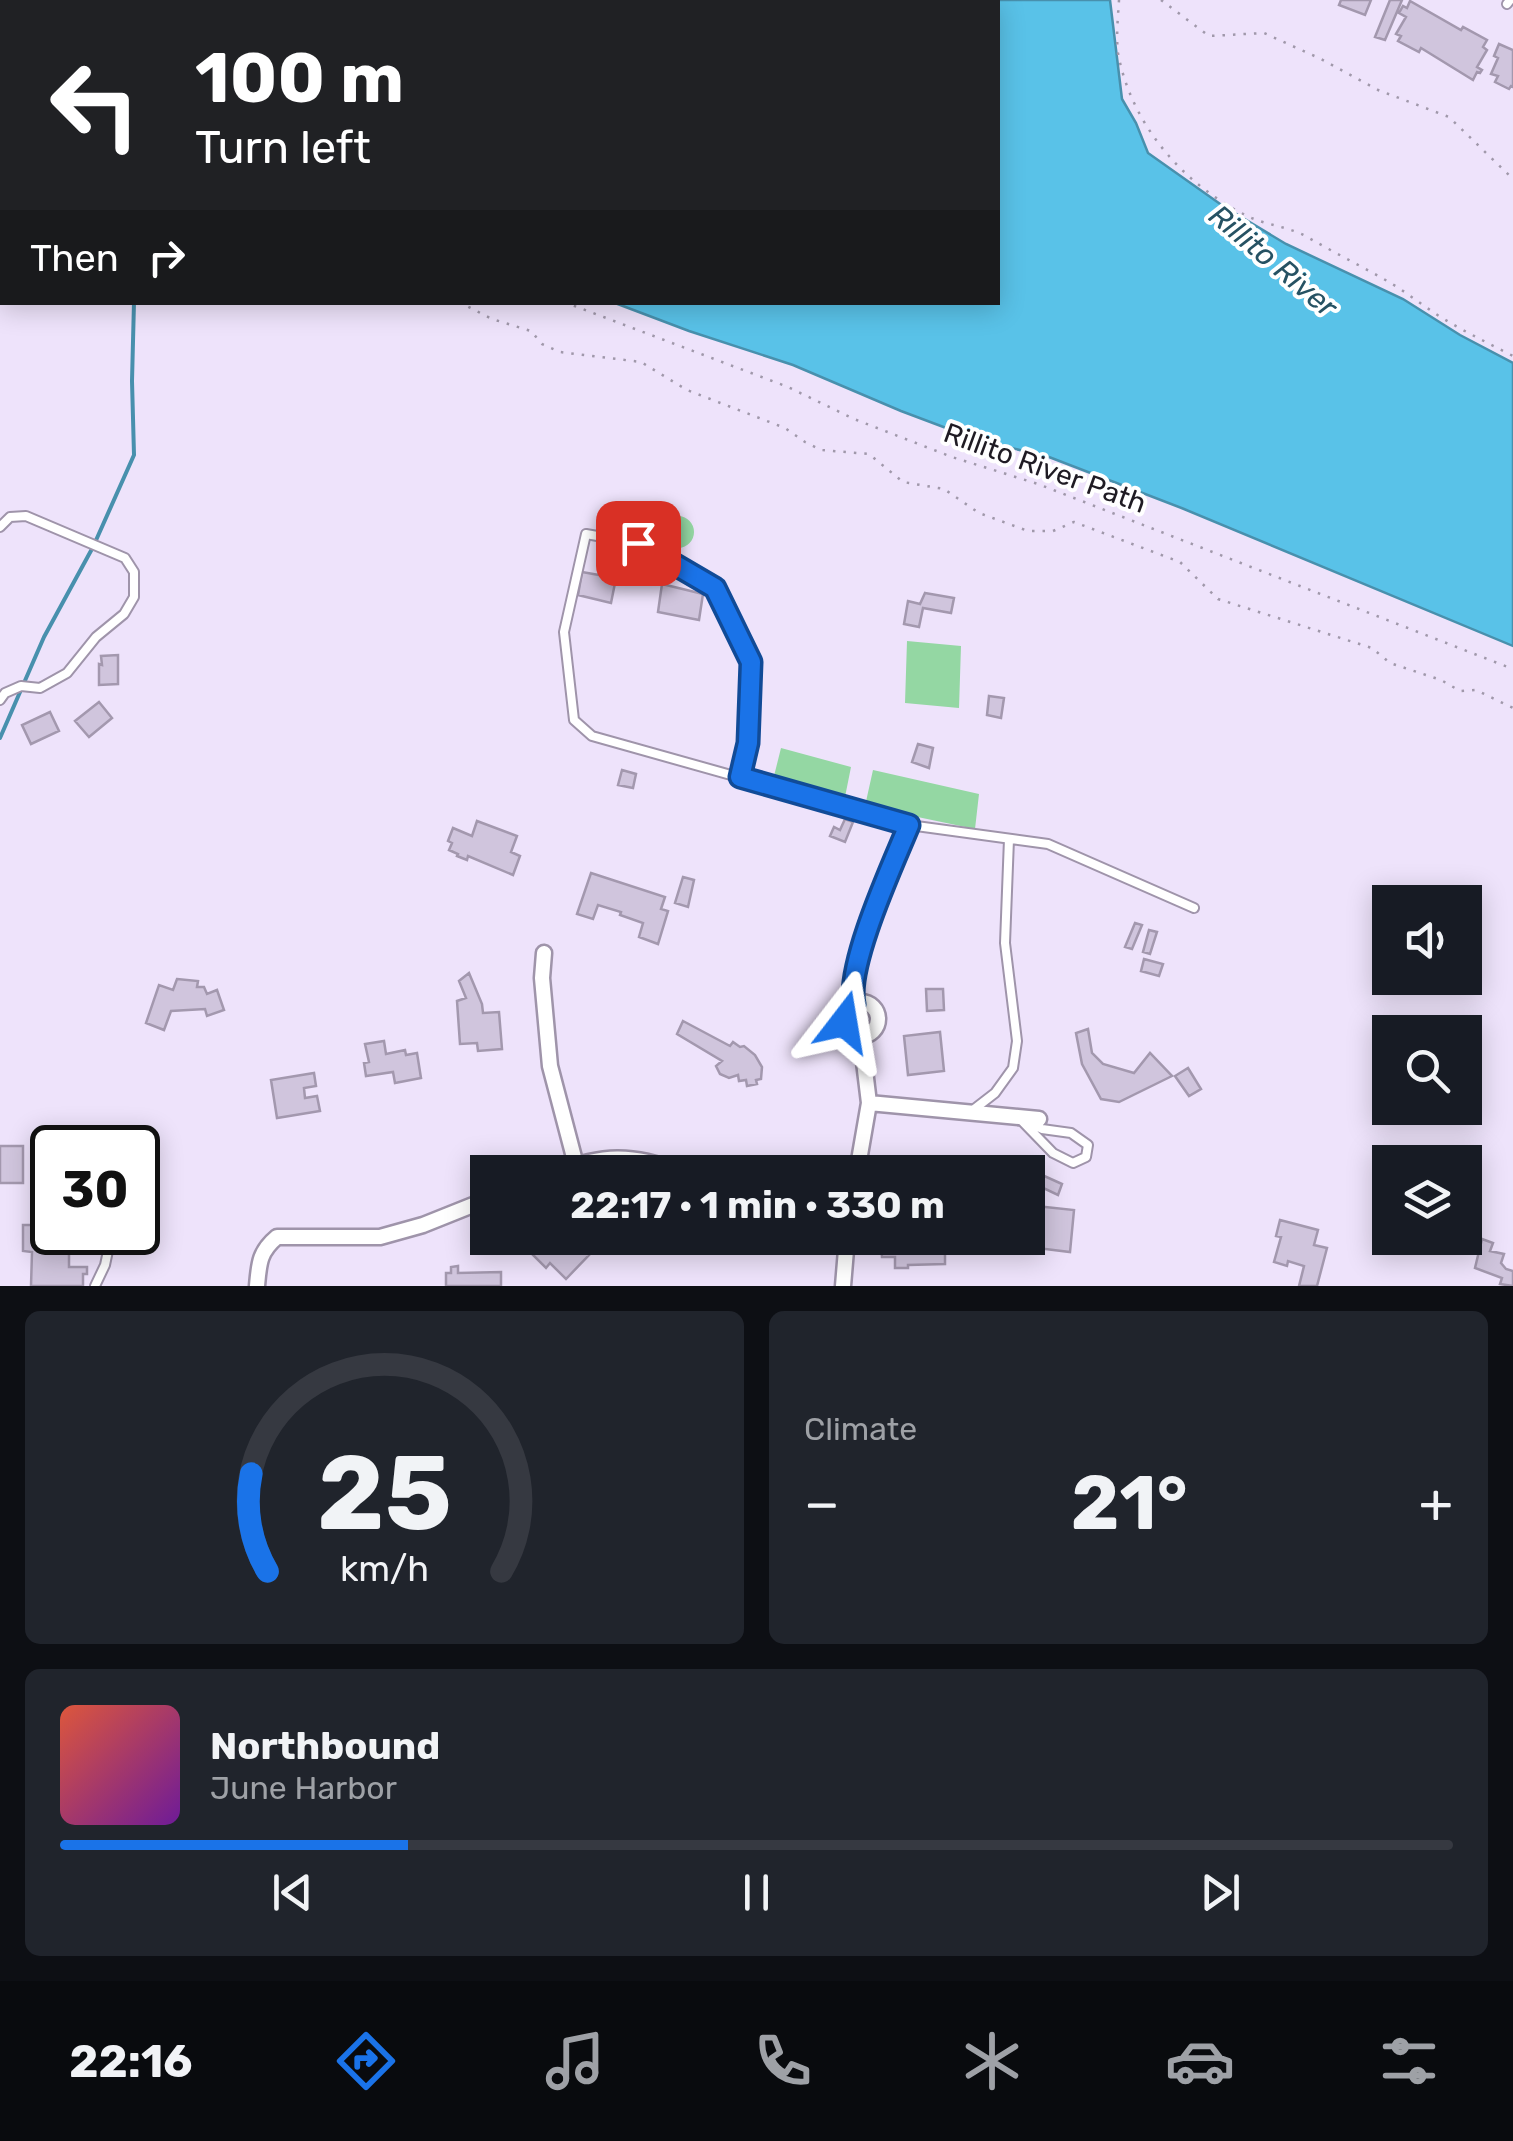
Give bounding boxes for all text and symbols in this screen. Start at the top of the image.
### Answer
text: 100 m [195,37,404,120]
icon: left [30,40,160,170]
text: Turn left [195,121,371,174]
water label: Rillito River [1202,197,1346,326]
icon: right [139,230,194,285]
text: Then [30,235,119,281]
street label: Rillito River Path [939,416,1151,520]
pin [596,501,681,586]
icon: arrive [611,516,666,571]
map controls [1372,885,1482,1255]
button: sound [1372,885,1482,995]
position arrow [792,970,896,1074]
button: search [1372,1015,1482,1125]
speed limit sign: 30 [30,1125,160,1255]
button: layers [1372,1145,1482,1255]
text: 22:17 · 1 min · 330 m [570,1182,945,1228]
text: Climate [804,1410,917,1448]
text: 25 [317,1432,452,1555]
text: 21° [1071,1459,1188,1548]
text: − [804,1471,840,1536]
text: + [1419,1471,1453,1536]
text: km/h [340,1548,429,1590]
text: Northbound [210,1723,440,1769]
text: June Harbor [210,1769,397,1807]
icon: previous [265,1865,320,1920]
icon: pause [729,1865,784,1920]
icon: next [1193,1865,1248,1920]
icon: directions [331,2026,401,2096]
icon: music [540,2026,610,2096]
icon: phone [748,2026,818,2096]
icon: climate [957,2026,1027,2096]
icon: car [1165,2026,1235,2096]
icon: filters [1374,2026,1444,2096]
text: 22:16 [69,2035,193,2088]

